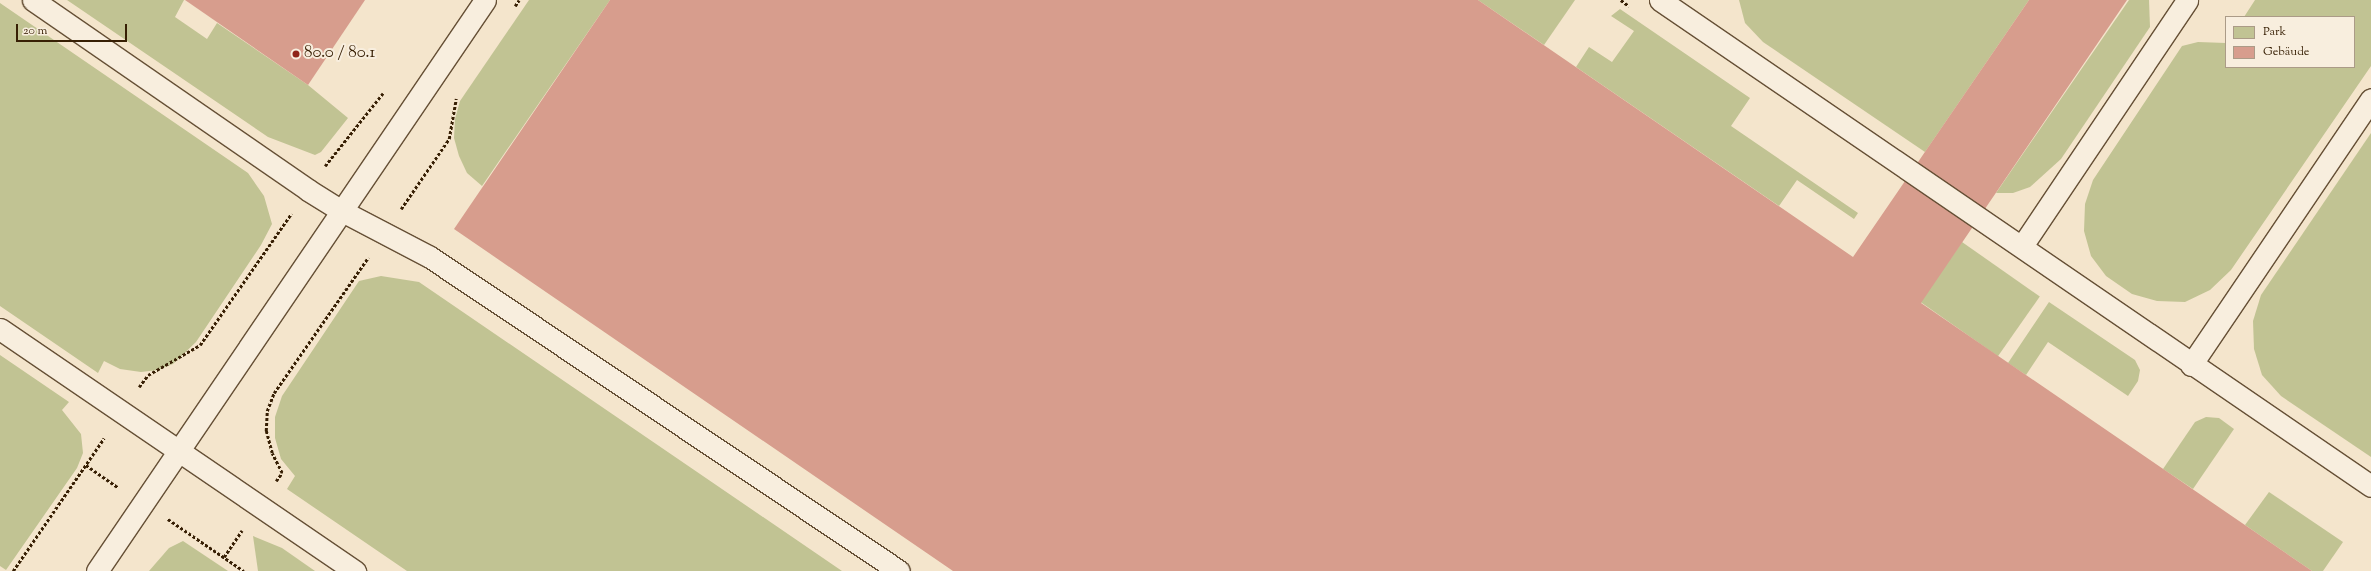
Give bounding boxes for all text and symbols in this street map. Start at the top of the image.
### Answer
scale bar [18,16,129,42]
legend [2225,16,2355,68]
text: 20 m [23,22,47,40]
text: Park [2263,23,2286,41]
text: Gebäude [2263,43,2309,61]
place label: 80.0 / 80.1 [304,44,375,64]
marker: 80.0 / 80.1 [291,49,301,59]

